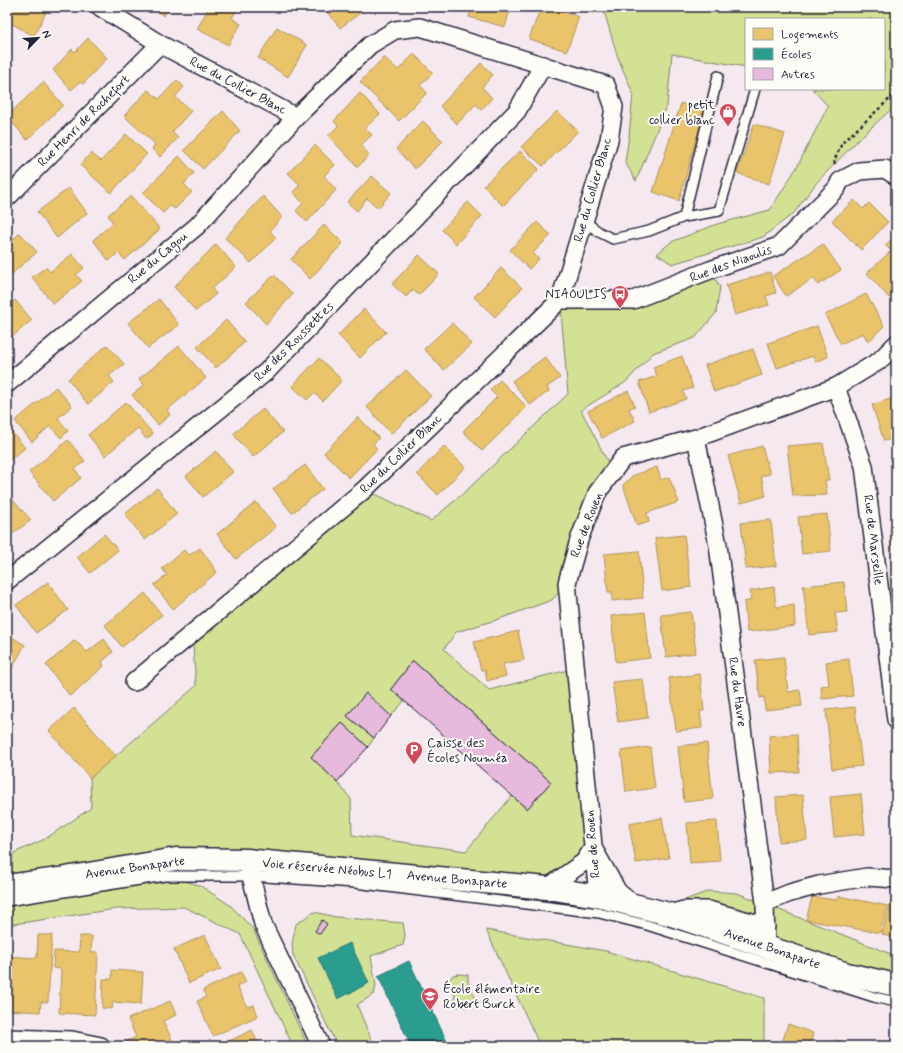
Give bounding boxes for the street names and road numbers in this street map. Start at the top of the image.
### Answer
street label: Rue du Collier Blanc [186,53,290,119]
street label: Rue Henri de Rochefort [34,71,135,172]
street label: Rue du Collier Blanc [570,136,616,244]
street label: Rue du Cagou [125,228,192,289]
street label: Rue des Niaoulis [688,241,775,287]
street label: Rue des Roussettes [250,298,338,386]
street label: Rue du Collier Blanc [356,410,446,498]
street label: Rue de Rouen [567,490,607,560]
street label: Rue de Marseille [859,494,887,586]
street label: Rue du Havre [724,656,750,728]
street label: Rue de Rouen [582,809,604,879]
street label: Avenue Bonaparte [84,853,186,883]
street label: Voie réservée Néobus L1 [262,855,392,883]
street label: Avenue Bonaparte [406,867,508,893]
street label: Avenue Bonaparte [722,925,822,973]

